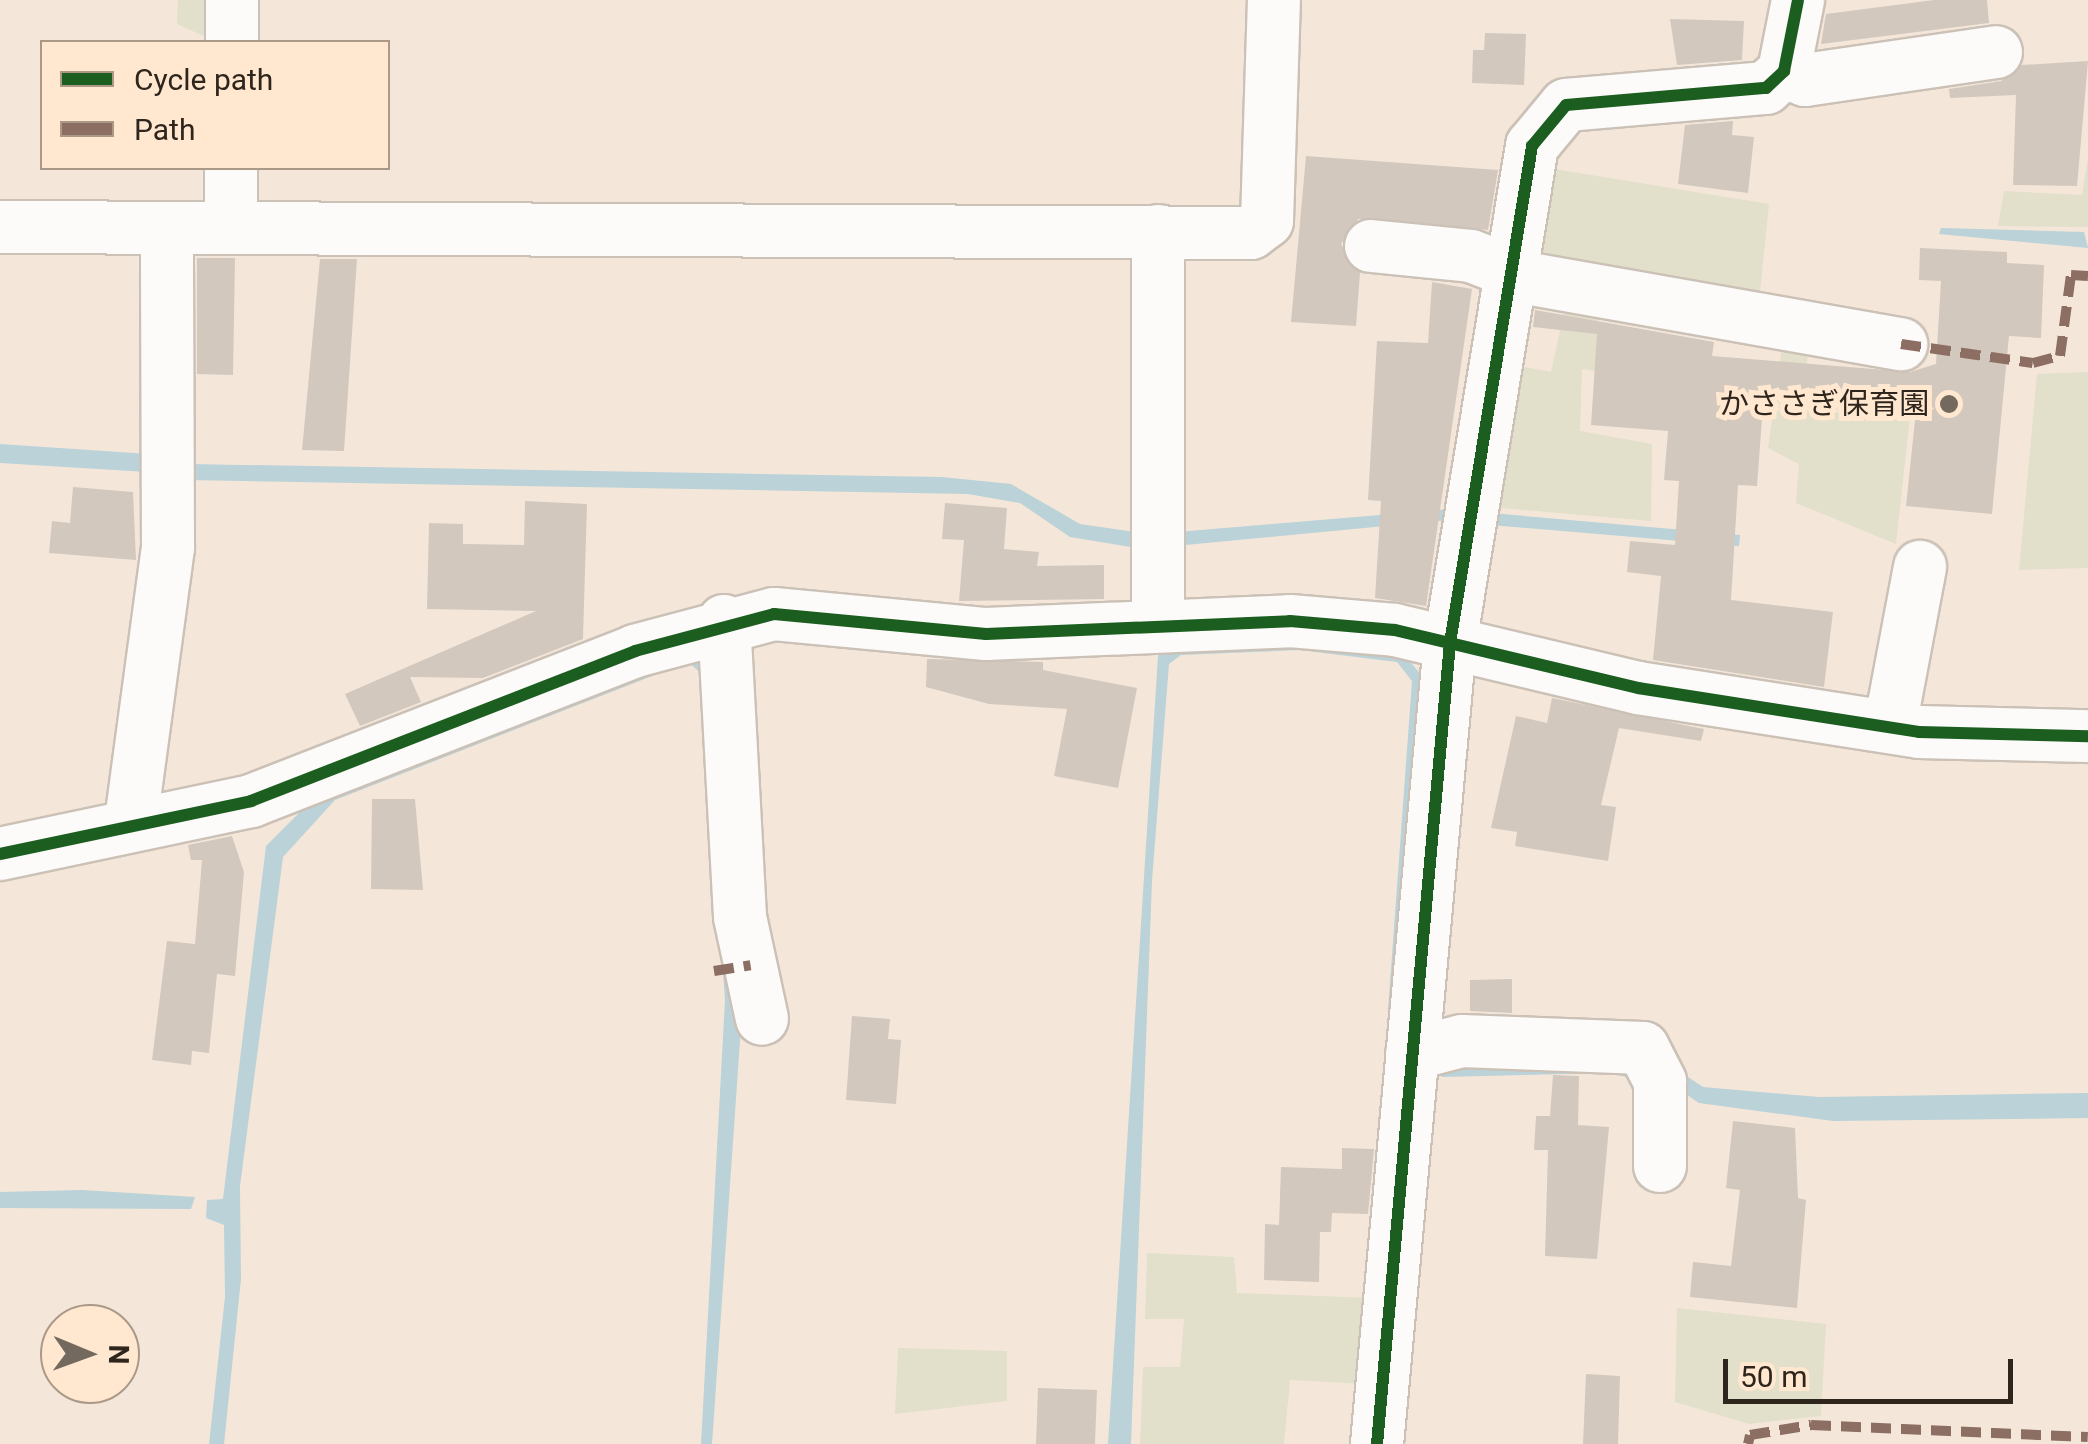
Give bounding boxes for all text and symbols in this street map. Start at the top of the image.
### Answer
legend [40,40,390,170]
text: Cycle path [134,62,273,97]
text: Path [134,112,195,147]
place label: かささぎ保育園 [1719,386,1929,422]
marker: かささぎ保育園 [1938,393,1960,415]
north arrow [40,1304,140,1404]
scale bar [1728,1339,2018,1401]
text: N [102,1344,135,1365]
text: 50 m [1740,1359,1807,1394]

